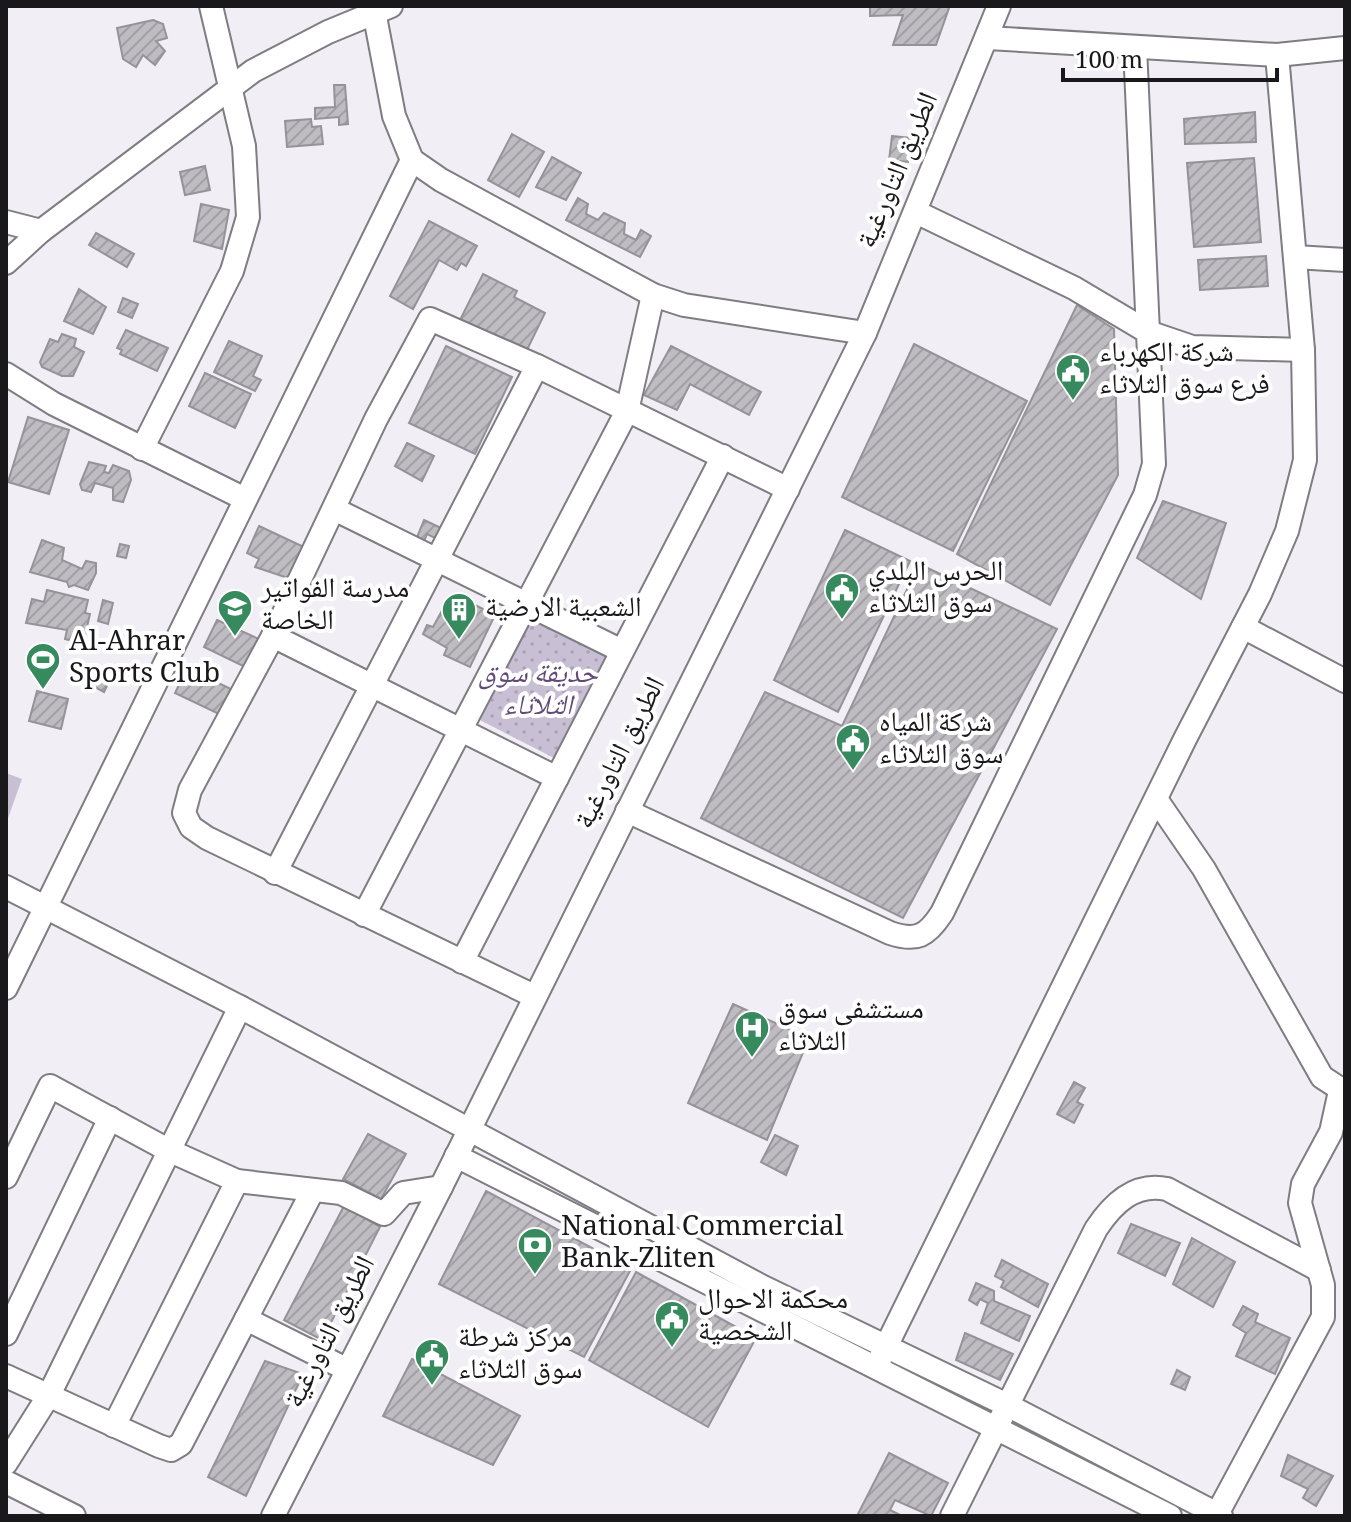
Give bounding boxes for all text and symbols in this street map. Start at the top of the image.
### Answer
scale bar [1063,32,1277,82]
text: 100 m [1075,42,1144,83]
street label: الطريق التاورغية [846,85,954,257]
place label: شركة الكهرباء فرع سوق الثلاثاء [1099,331,1270,411]
public building icon: شركة الكهرباء فرع سوق الثلاثاء [1054,352,1092,402]
place label: الحرس البلدي سوق الثلاثاء [868,550,1003,630]
place label: مدرسة الفواتير الخاصة [260,567,409,647]
public building icon: الحرس البلدي سوق الثلاثاء [823,571,861,621]
place label: الشعبية الارضية [485,586,642,634]
school or university icon: مدرسة الفواتير الخاصة [216,588,254,638]
building icon: الشعبية الارضية [440,591,478,641]
place label: Al-Ahrar Sports Club [69,620,220,700]
sports icon: Al-Ahrar Sports Club [24,641,62,691]
park label: حديقة سوق الثلاثاء [478,652,599,732]
street label: الطريق التاورغية [563,669,681,839]
place label: شركة المياه سوق الثلاثاء [879,701,1004,781]
public building icon: شركة المياه سوق الثلاثاء [834,722,872,772]
place label: مستشفى سوق الثلاثاء [778,988,924,1068]
hospital icon: مستشفى سوق الثلاثاء [733,1009,771,1059]
place label: National Commercial Bank-Zliten [561,1205,844,1285]
bank icon: National Commercial Bank-Zliten [516,1226,554,1276]
street label: الطريق التاورغية [273,1248,391,1418]
place label: محكمة الاحوال الشخصية [698,1278,848,1358]
public building icon: محكمة الاحوال الشخصية [653,1299,691,1349]
place label: مركز شرطة سوق الثلاثاء [458,1316,583,1396]
public building icon: مركز شرطة سوق الثلاثاء [413,1337,451,1387]

